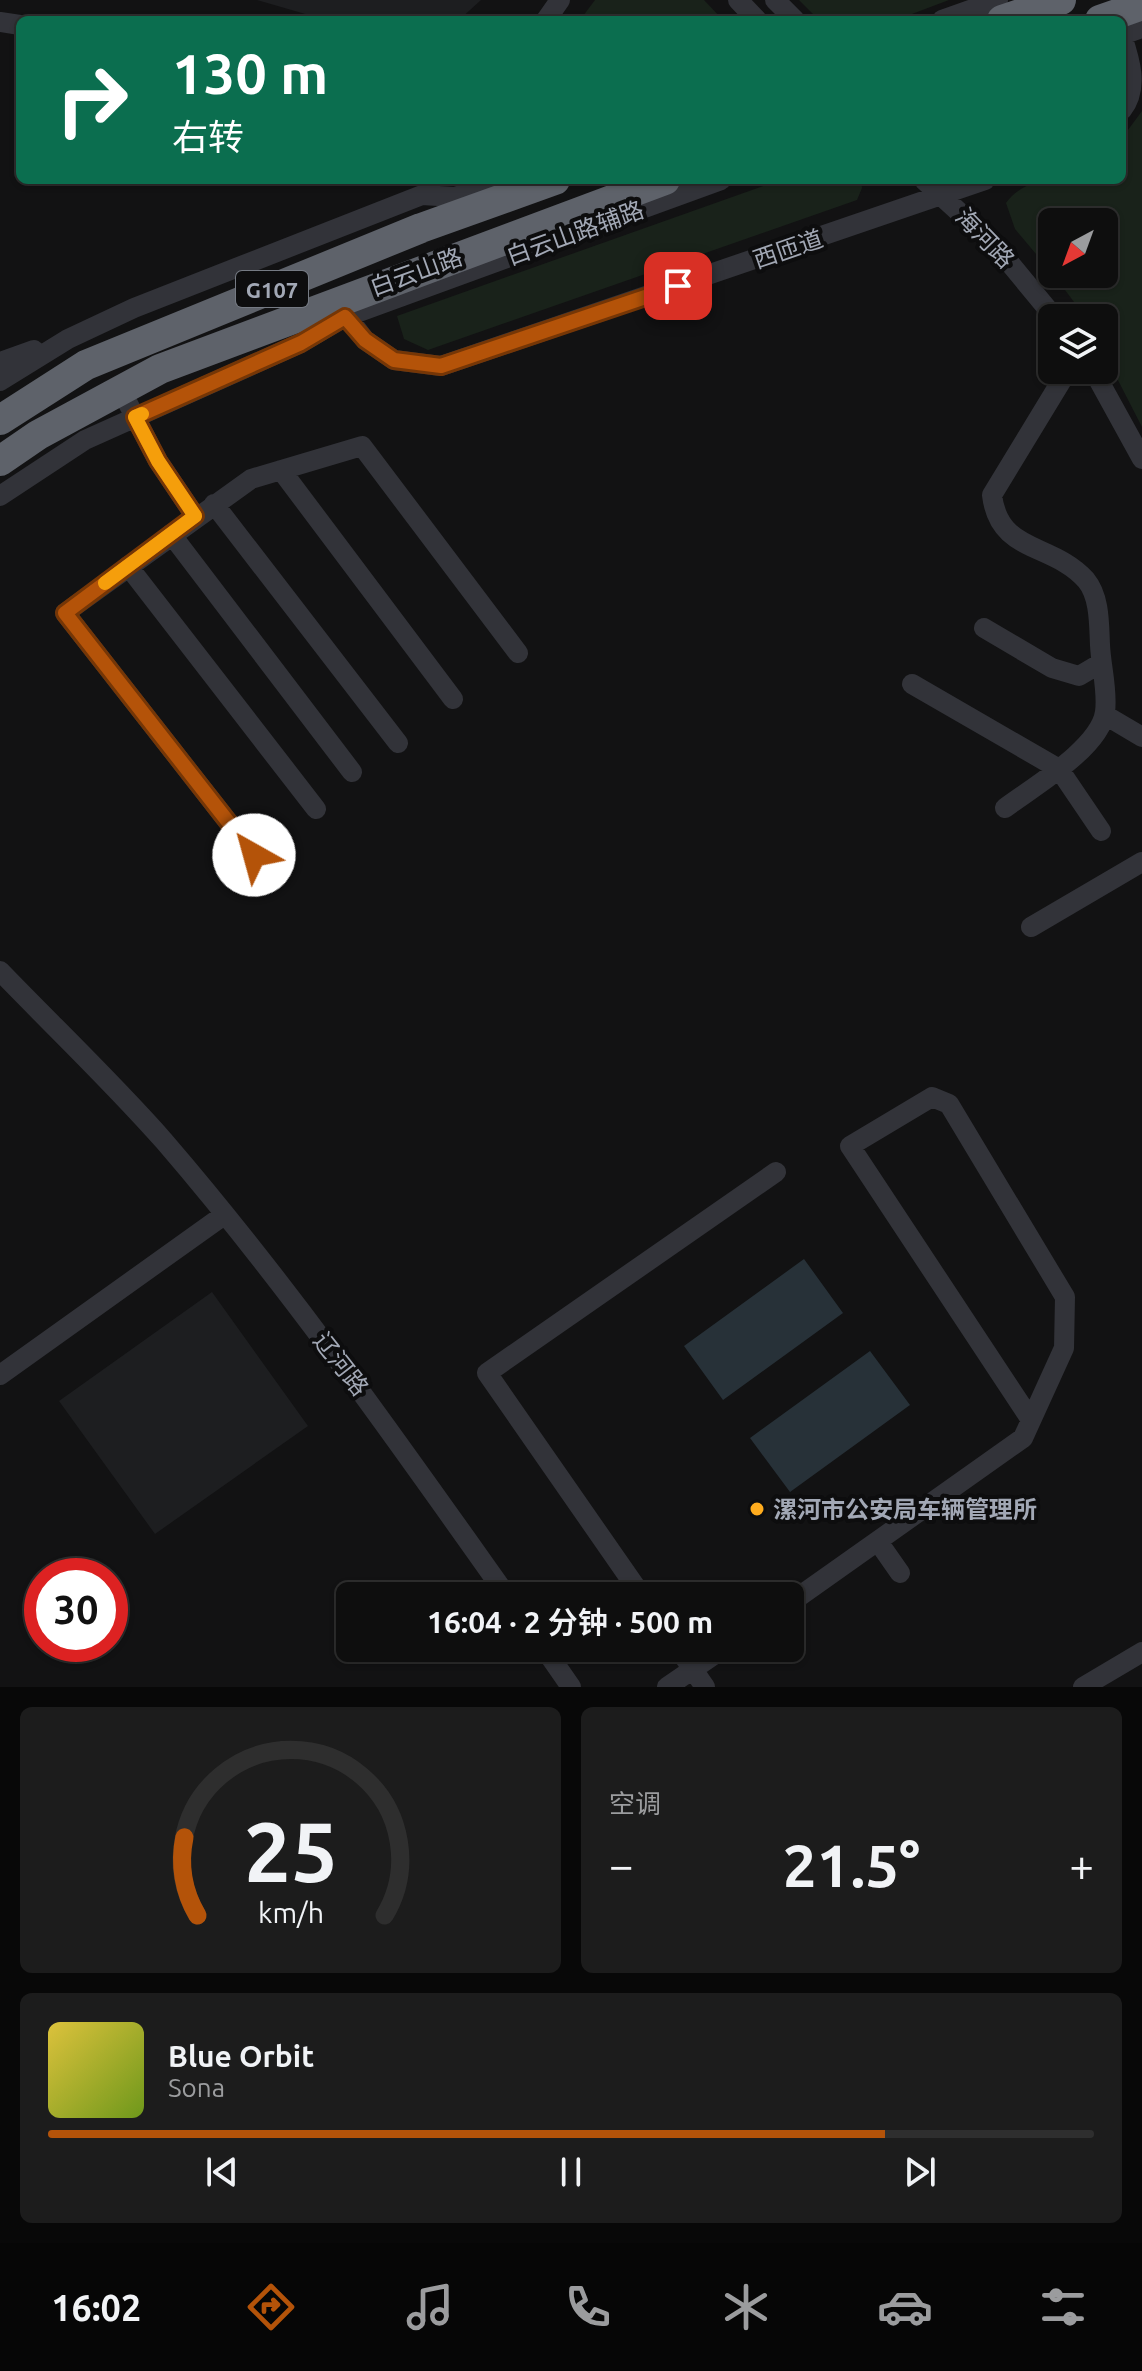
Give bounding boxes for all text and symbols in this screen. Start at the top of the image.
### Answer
text: 130 m [172,42,328,105]
icon: right [40,48,144,152]
text: 右转 [172,116,244,157]
street label: 白云山路辅路 [503,196,647,270]
street label: 海河路 [950,203,1020,273]
north arrow [1038,208,1118,288]
map controls [1038,208,1118,384]
street label: 西匝道 [750,225,826,273]
street label: 白云山路 [366,243,466,301]
pin [644,252,712,320]
icon: arrive [656,264,700,308]
road number: G107 [236,271,308,307]
button: layers [1038,304,1118,384]
position arrow [212,813,296,897]
street label: 辽河路 [308,1327,374,1401]
place label: 漯河市公安局车辆管理所 [773,1496,1037,1523]
marker: 漯河市公安局车辆管理所 [748,1500,766,1518]
speed limit sign: 30 [24,1558,128,1662]
text: 16:04 · 2 分钟 · 500 m [427,1605,713,1639]
text: 空调 [609,1789,661,1818]
text: 25 [244,1804,337,1898]
text: 21.5° [783,1831,920,1898]
text: − [609,1840,634,1889]
text: + [1069,1840,1094,1889]
text: km/h [258,1896,324,1928]
text: Blue Orbit [168,2039,314,2073]
text: Sona [168,2073,225,2102]
icon: previous [200,2150,244,2194]
icon: pause [549,2150,593,2194]
icon: next [898,2150,942,2194]
icon: directions [243,2279,299,2335]
icon: music [402,2279,458,2335]
icon: phone [560,2279,616,2335]
icon: climate [718,2279,774,2335]
icon: car [877,2279,933,2335]
icon: filters [1035,2279,1091,2335]
text: 16:02 [51,2287,141,2328]

